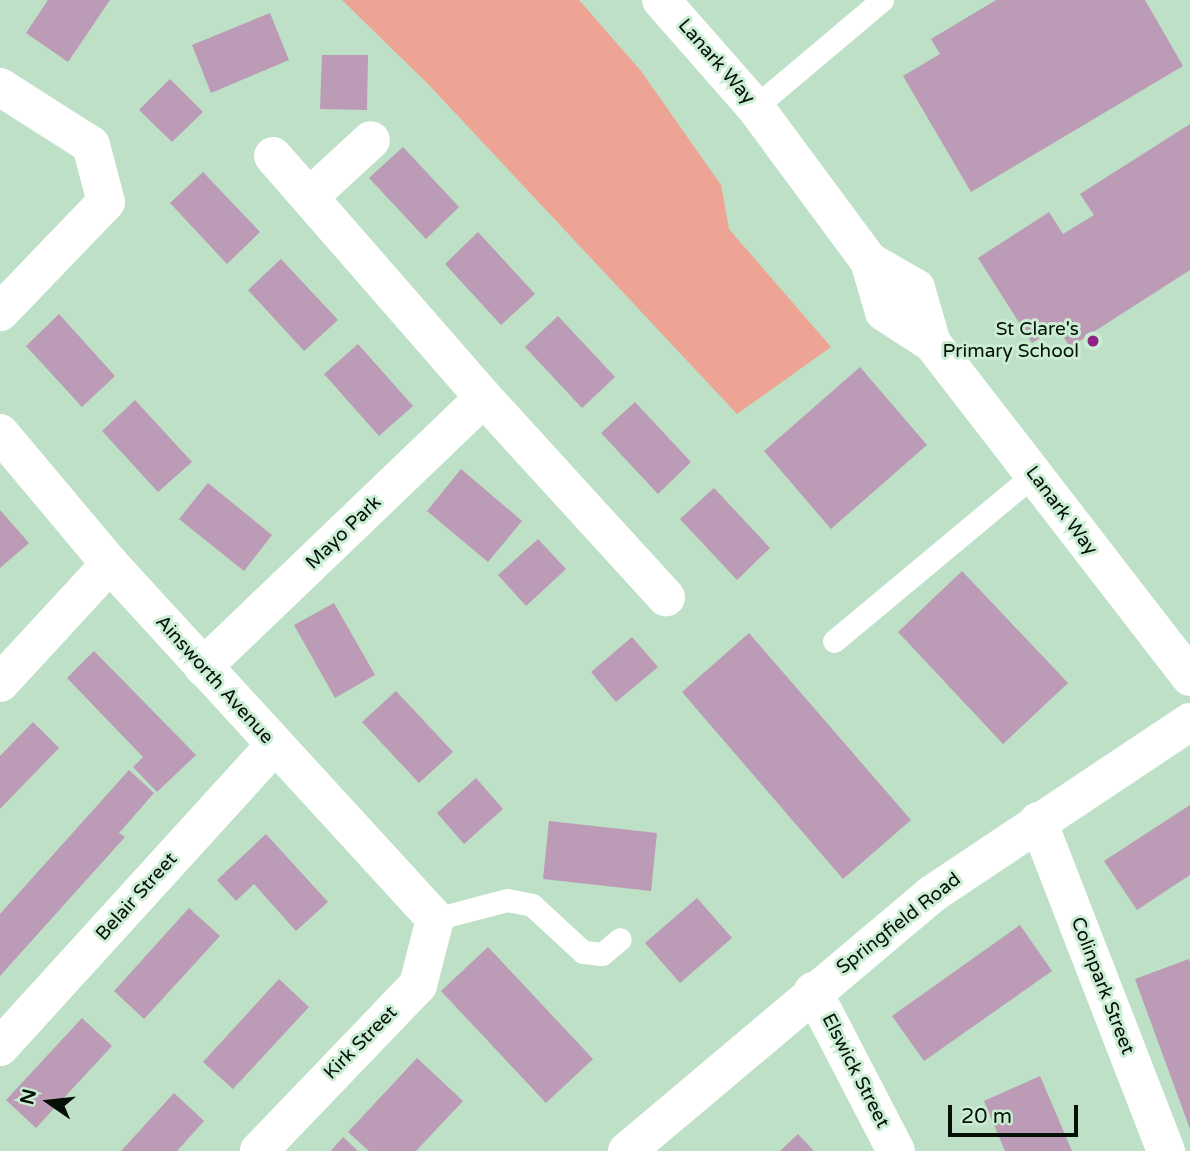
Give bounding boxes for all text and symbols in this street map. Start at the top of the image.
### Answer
street label: Lanark Way [673,15,759,109]
place label: St Clare's Primary School [943,319,1079,363]
marker: St Clare's Primary School [1085,333,1101,349]
street label: Lanark Way [1020,462,1102,560]
street label: Mayo Park [302,491,386,575]
street label: Ainsworth Avenue [150,611,278,749]
street label: Belair Street [92,848,182,946]
street label: Springfield Road [832,868,966,980]
street label: Colinpark Street [1065,914,1139,1058]
street label: Kirk Street [320,1002,402,1084]
street label: Elswick Street [816,1010,894,1132]
north arrow [14,1067,84,1137]
text: N [16,1087,41,1107]
scale bar [952,1092,1082,1136]
text: 20 m [961,1104,1012,1129]

